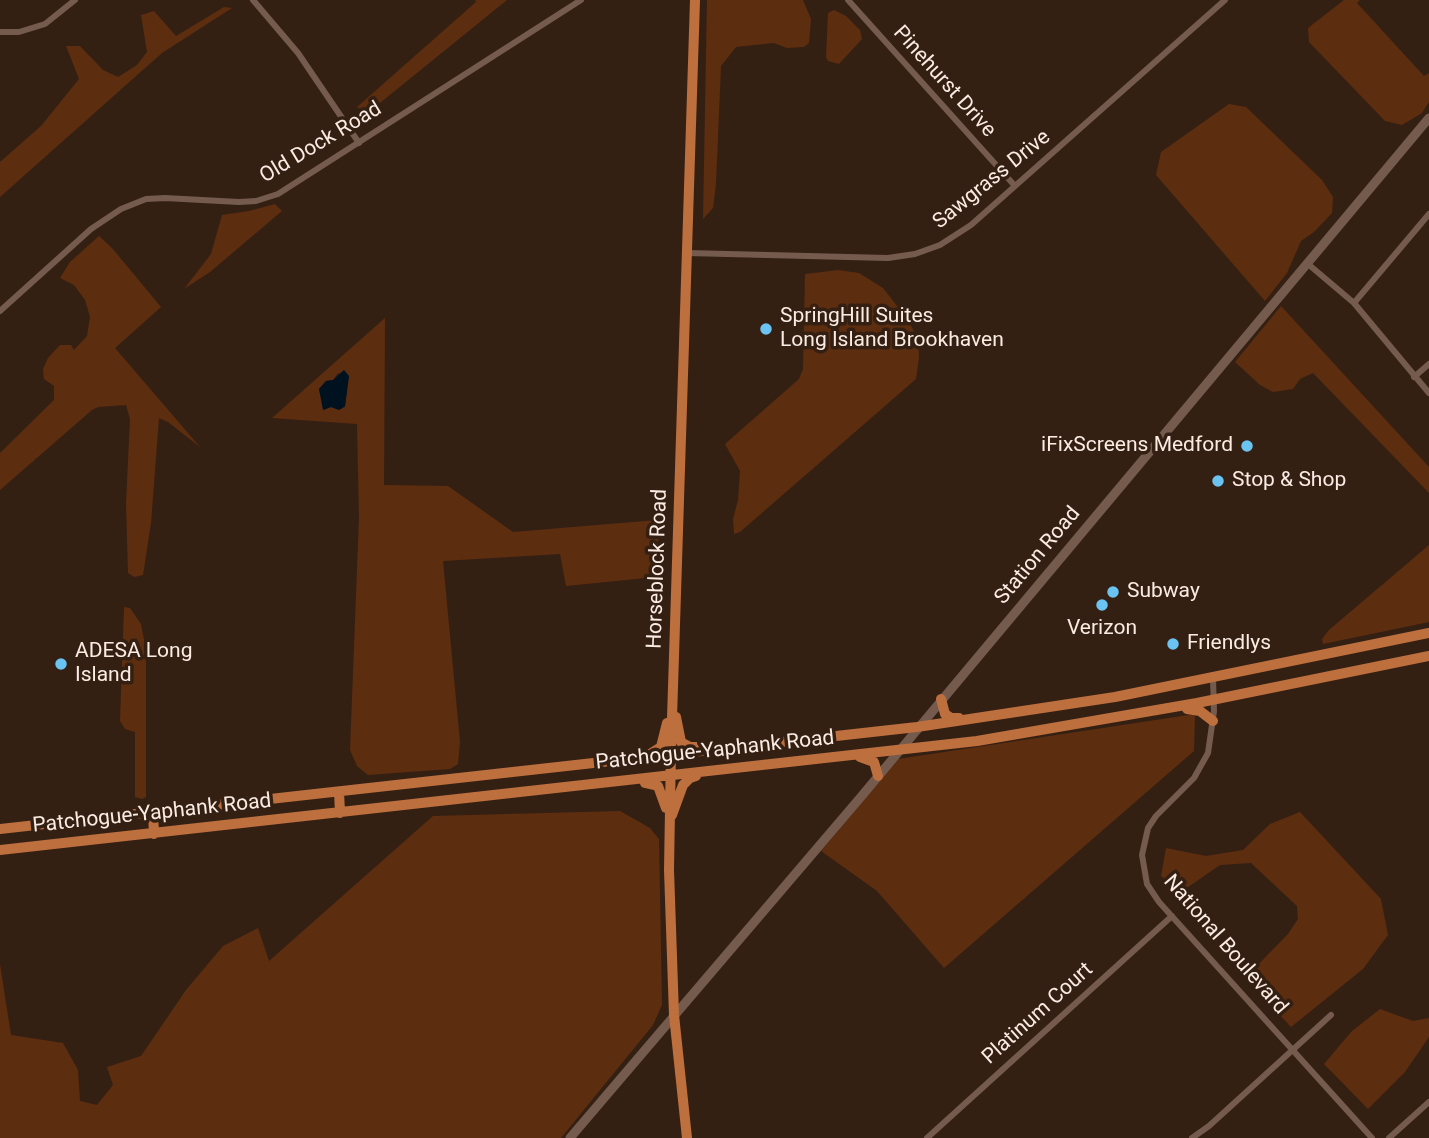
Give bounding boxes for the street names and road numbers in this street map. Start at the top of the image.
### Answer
street label: Pinehurst Drive [887,21,1001,143]
street label: Old Dock Road [256,97,386,189]
street label: Sawgrass Drive [928,125,1056,235]
street label: Horseblock Road [643,489,673,649]
street label: Station Road [990,502,1086,610]
street label: Patchogue-Yaphank Road [594,726,836,776]
street label: Patchogue-Yaphank Road [31,789,273,839]
street label: National Boulevard [1158,870,1292,1020]
street label: Platinum Court [977,958,1099,1070]

